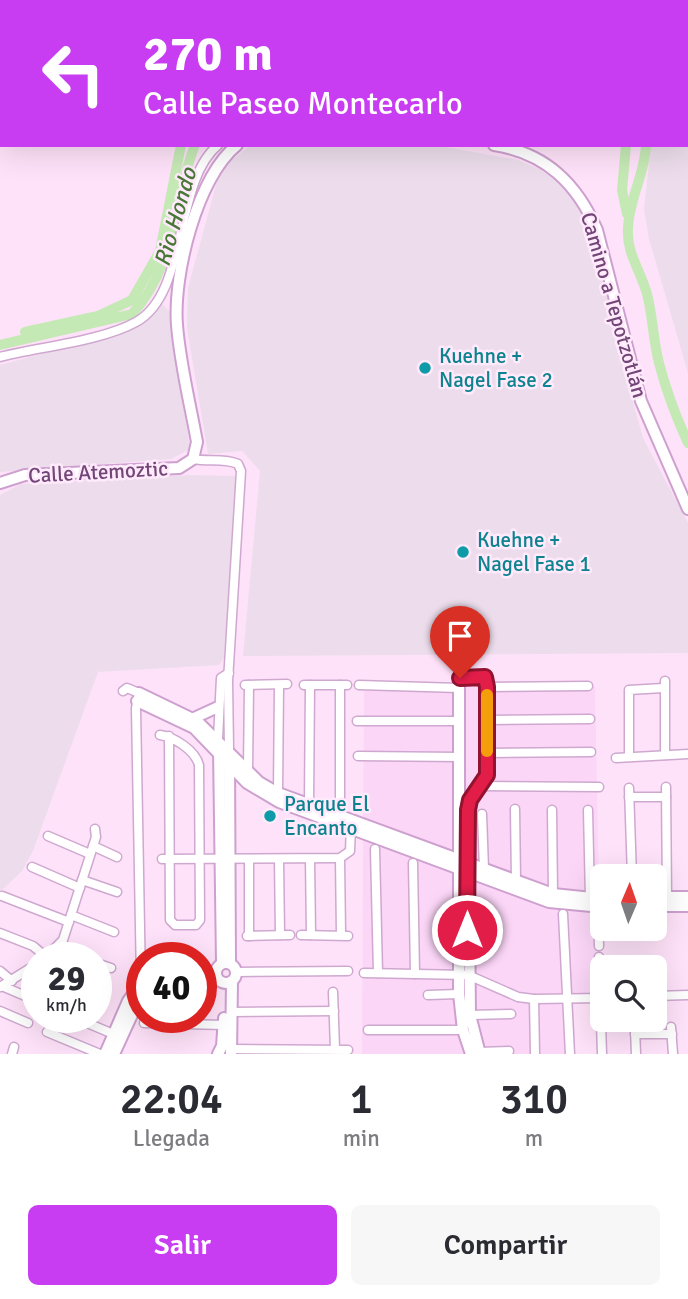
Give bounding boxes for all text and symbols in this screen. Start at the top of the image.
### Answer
text: 270 m [143,24,273,84]
icon: left [28,28,119,119]
text: Calle Paseo Montecarlo [143,84,463,123]
water label: Rio Hondo [148,163,204,270]
street label: Camino a Tepotzotlán [575,209,653,401]
place label: Kuehne + Nagel Fase 2 [439,343,553,393]
marker: Kuehne + Nagel Fase 2 [417,360,433,376]
street label: Calle Atemoztic [27,455,169,489]
place label: Kuehne + Nagel Fase 1 [477,527,591,577]
marker: Kuehne + Nagel Fase 1 [455,544,471,560]
pin [430,606,490,678]
icon: arrive [441,617,479,655]
place label: Parque El Encanto [284,791,369,841]
marker: Parque El Encanto [262,808,278,824]
north arrow [590,864,667,942]
map controls [590,864,667,1032]
position arrow [430,893,504,967]
speed limit sign: 40 [126,942,217,1033]
button: search [590,955,667,1032]
text: 29 [48,957,85,1000]
text: km/h [46,994,87,1016]
text: 22:04 [120,1074,223,1125]
text: 1 [350,1074,373,1125]
text: 310 [500,1074,568,1125]
text: Llegada [133,1124,210,1153]
text: min [343,1124,380,1153]
text: m [525,1124,543,1153]
button: Salir [28,1205,337,1285]
button: Compartir [351,1205,660,1285]

